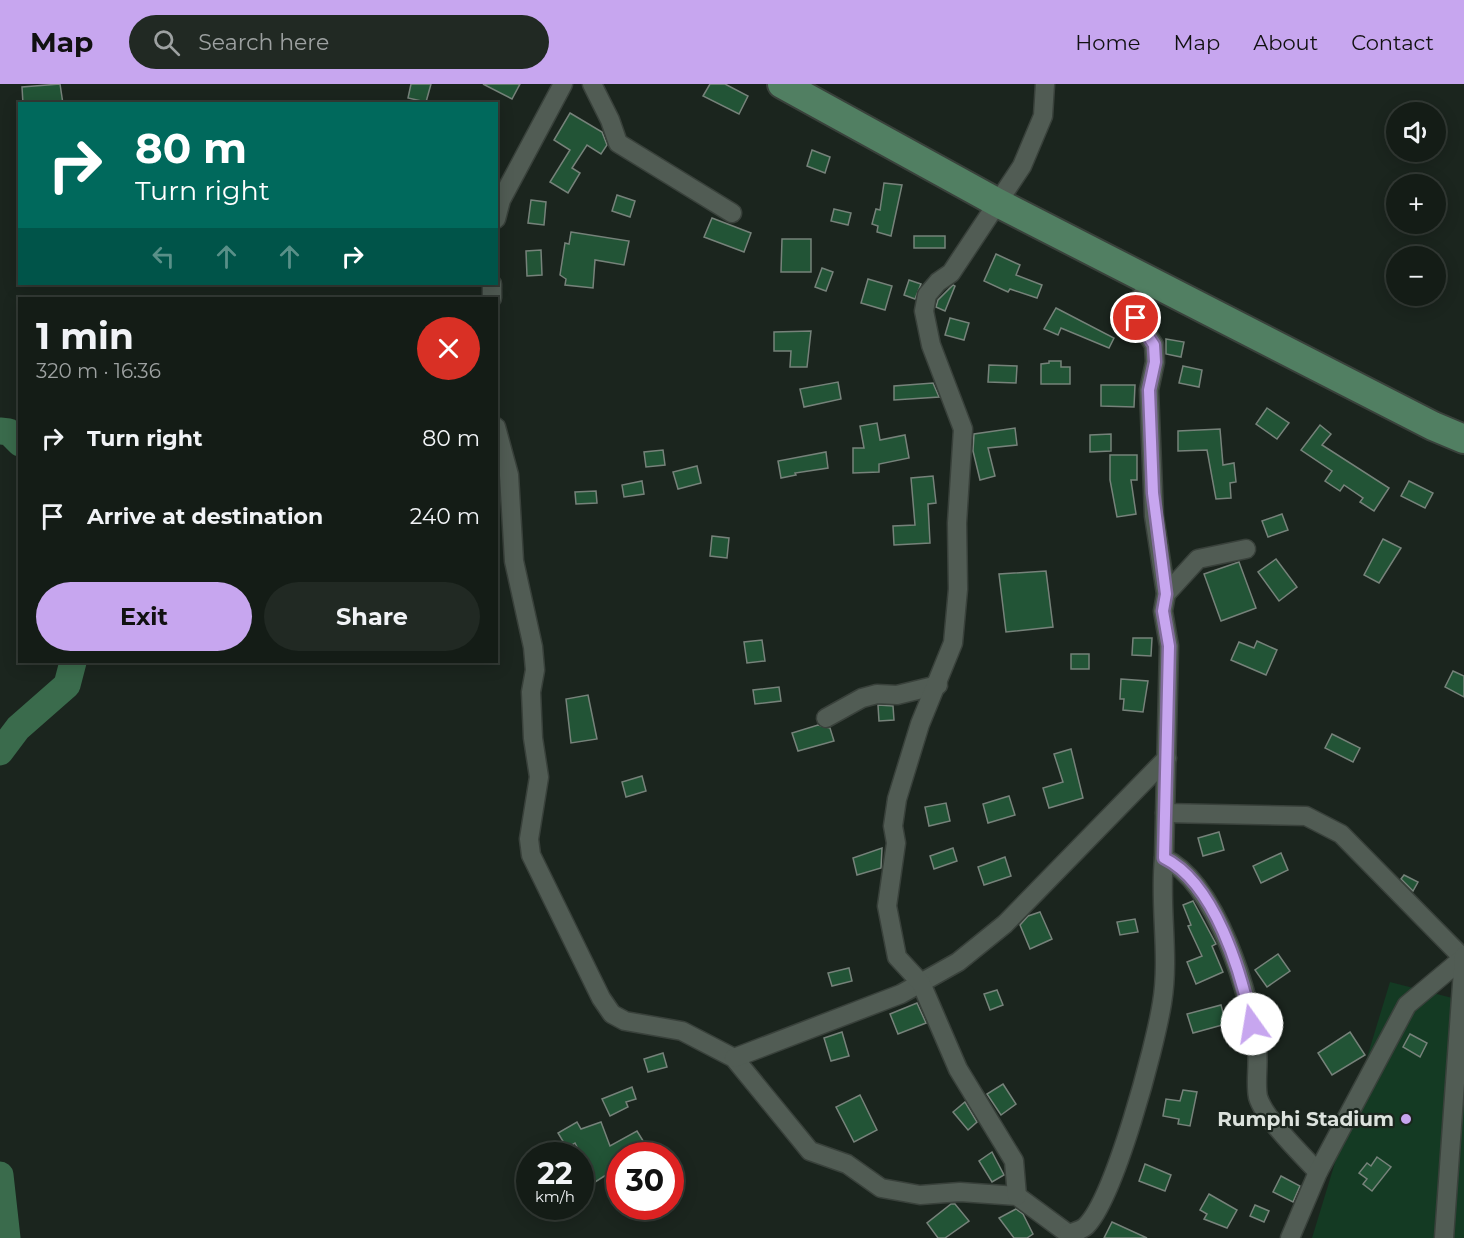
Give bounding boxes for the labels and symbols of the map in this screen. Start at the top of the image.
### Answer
pin [1110,292,1161,343]
position arrow [1220,992,1284,1056]
place label: Rumphi Stadium [1217,1107,1394,1131]
marker: Rumphi Stadium [1399,1112,1413,1126]
speed limit sign: 30 [606,1142,684,1220]

